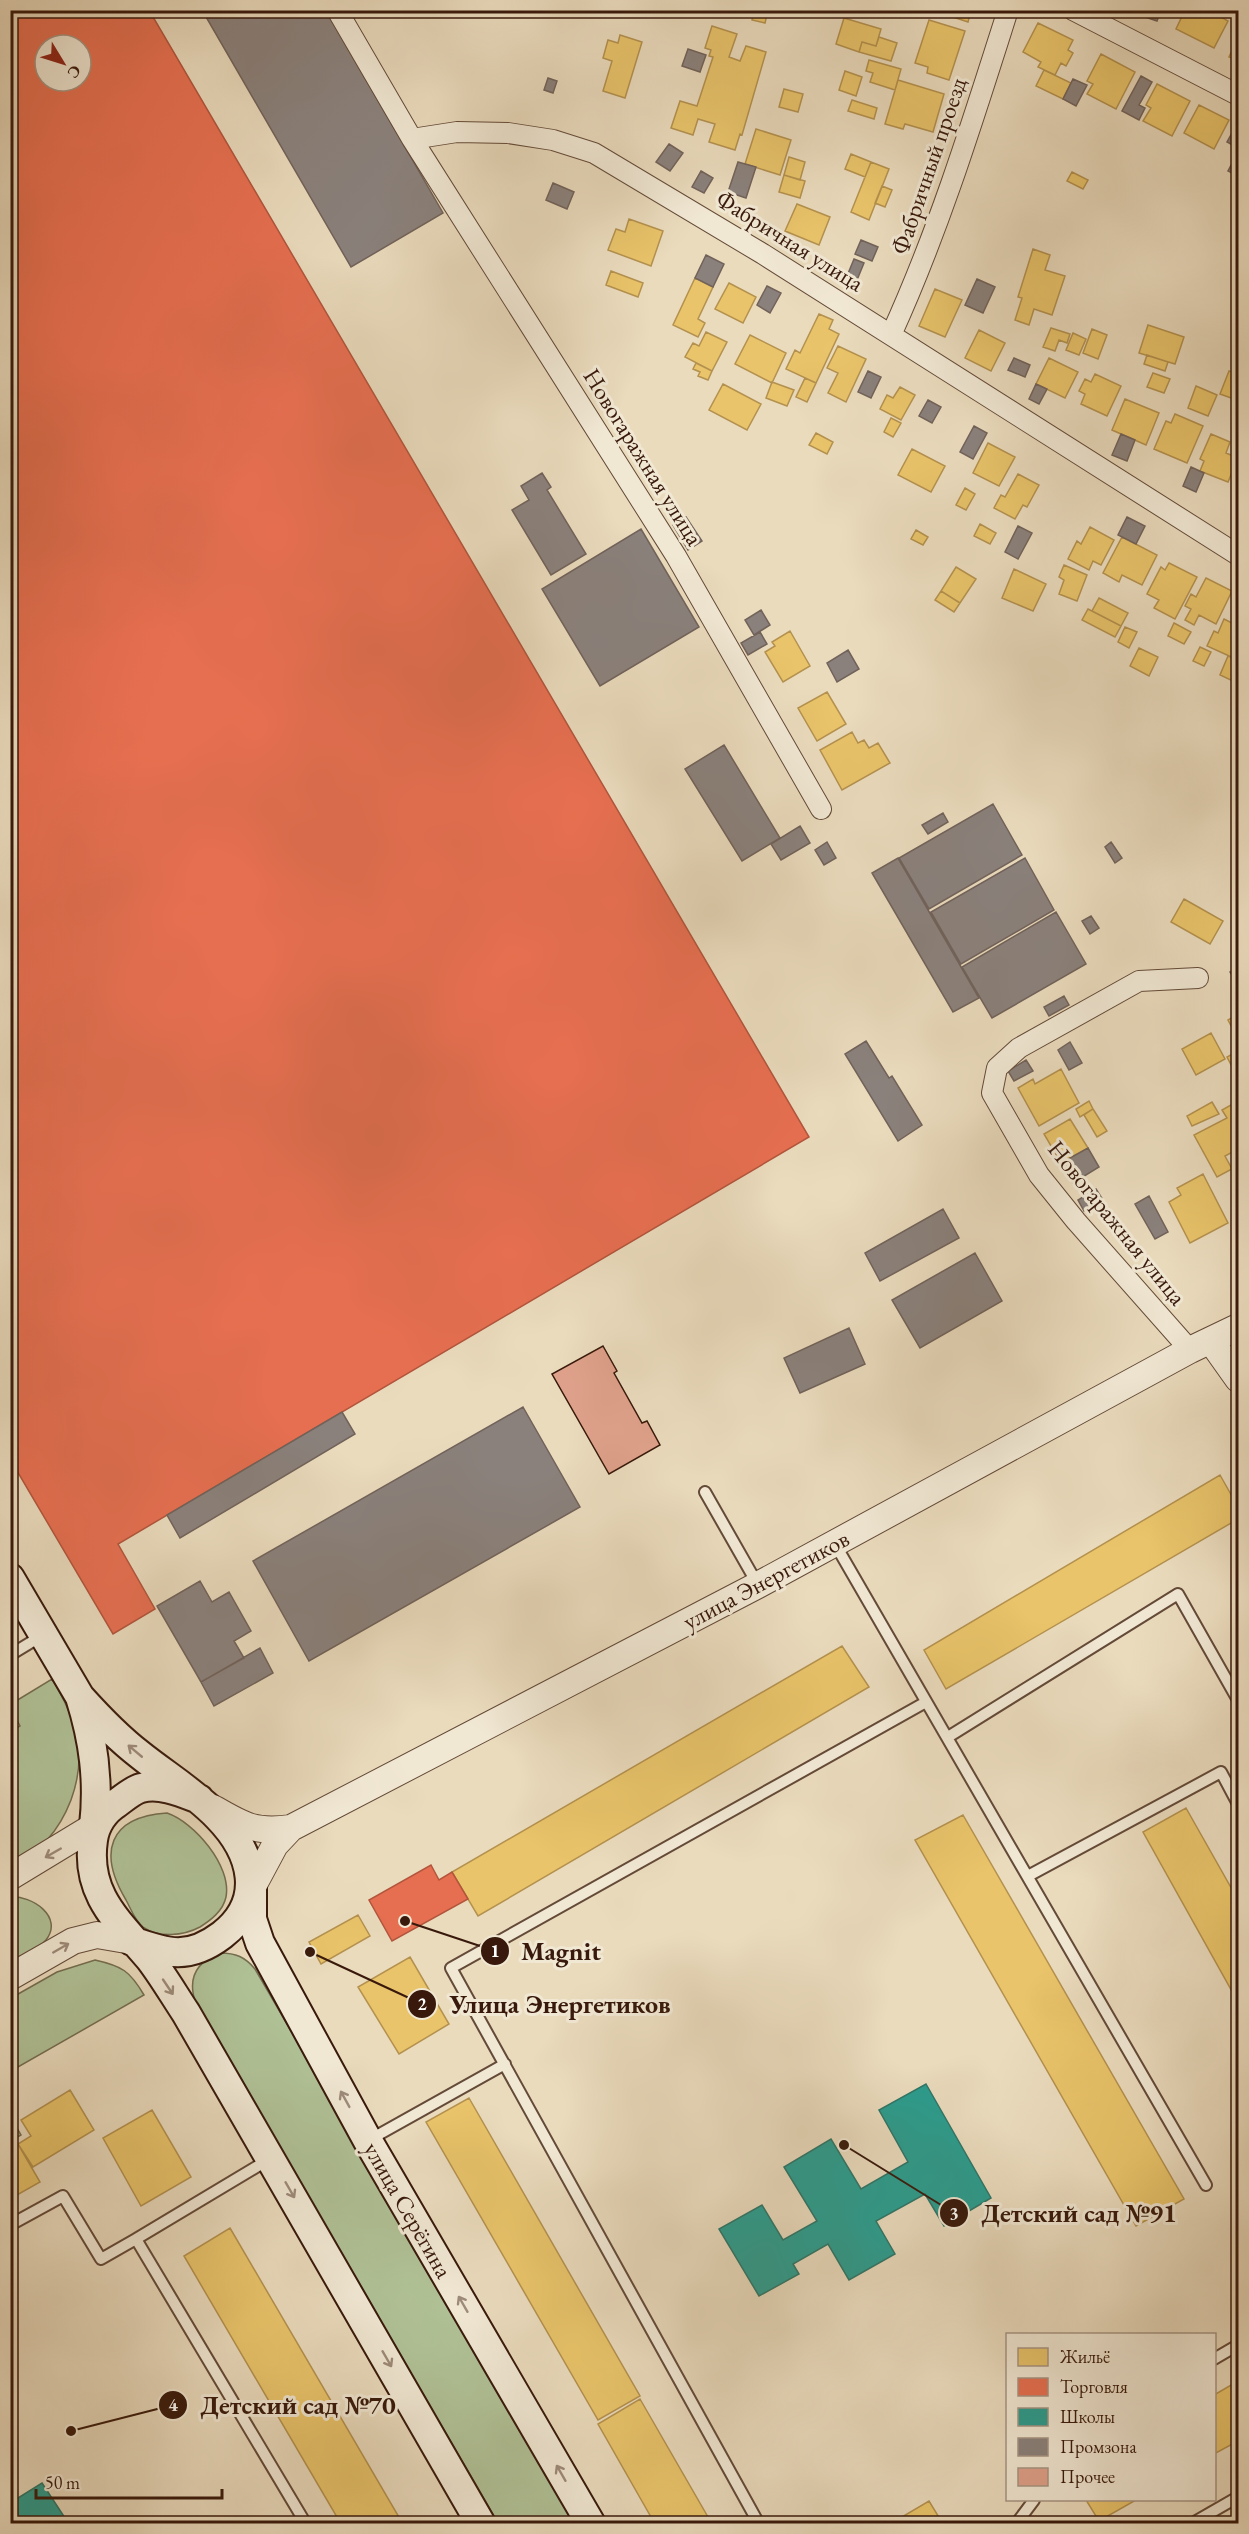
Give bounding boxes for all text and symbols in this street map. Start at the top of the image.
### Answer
north arrow [33,33,93,93]
text: С [63,61,86,83]
street label: Фабричный проезд [884,73,973,258]
street label: Фабричная улица [711,183,870,299]
street label: Новогаражная улица [576,362,711,551]
street label: Новогаражная улица [1041,1134,1194,1312]
street label: улица Энергетиков [677,1523,854,1636]
one-way arrow [128,1744,144,1757]
one-way arrow [45,1847,62,1859]
callout: Magnit [480,1929,613,1973]
text: Magnit [521,1934,601,1968]
text: 1 [490,1939,500,1962]
one-way arrow [52,1941,69,1953]
one-way arrow [162,1978,174,1994]
callout: Улица Энергетиков [407,1982,682,2026]
text: Улица Энергетиков [448,1987,671,2021]
text: 2 [417,1992,427,2015]
one-way arrow [339,2091,351,2108]
street label: улица Серёгина [357,2136,460,2284]
one-way arrow [284,2181,296,2198]
callout: Детский сад №91 [939,2191,1188,2235]
text: Детский сад №91 [981,2196,1177,2230]
text: 3 [949,2202,959,2225]
one-way arrow [457,2296,468,2314]
legend [1006,2333,1216,2501]
text: Жильё [1059,2345,1110,2368]
one-way arrow [381,2350,393,2367]
text: Торговля [1060,2375,1128,2398]
callout: Детский сад №70 [158,2383,408,2427]
text: Детский сад №70 [200,2388,396,2422]
text: 4 [168,2393,178,2416]
text: Школы [1060,2405,1115,2428]
text: Промзона [1060,2435,1137,2458]
scale bar [36,2462,222,2500]
one-way arrow [555,2465,567,2482]
text: Прочее [1060,2465,1115,2488]
text: 50 m [45,2471,80,2494]

